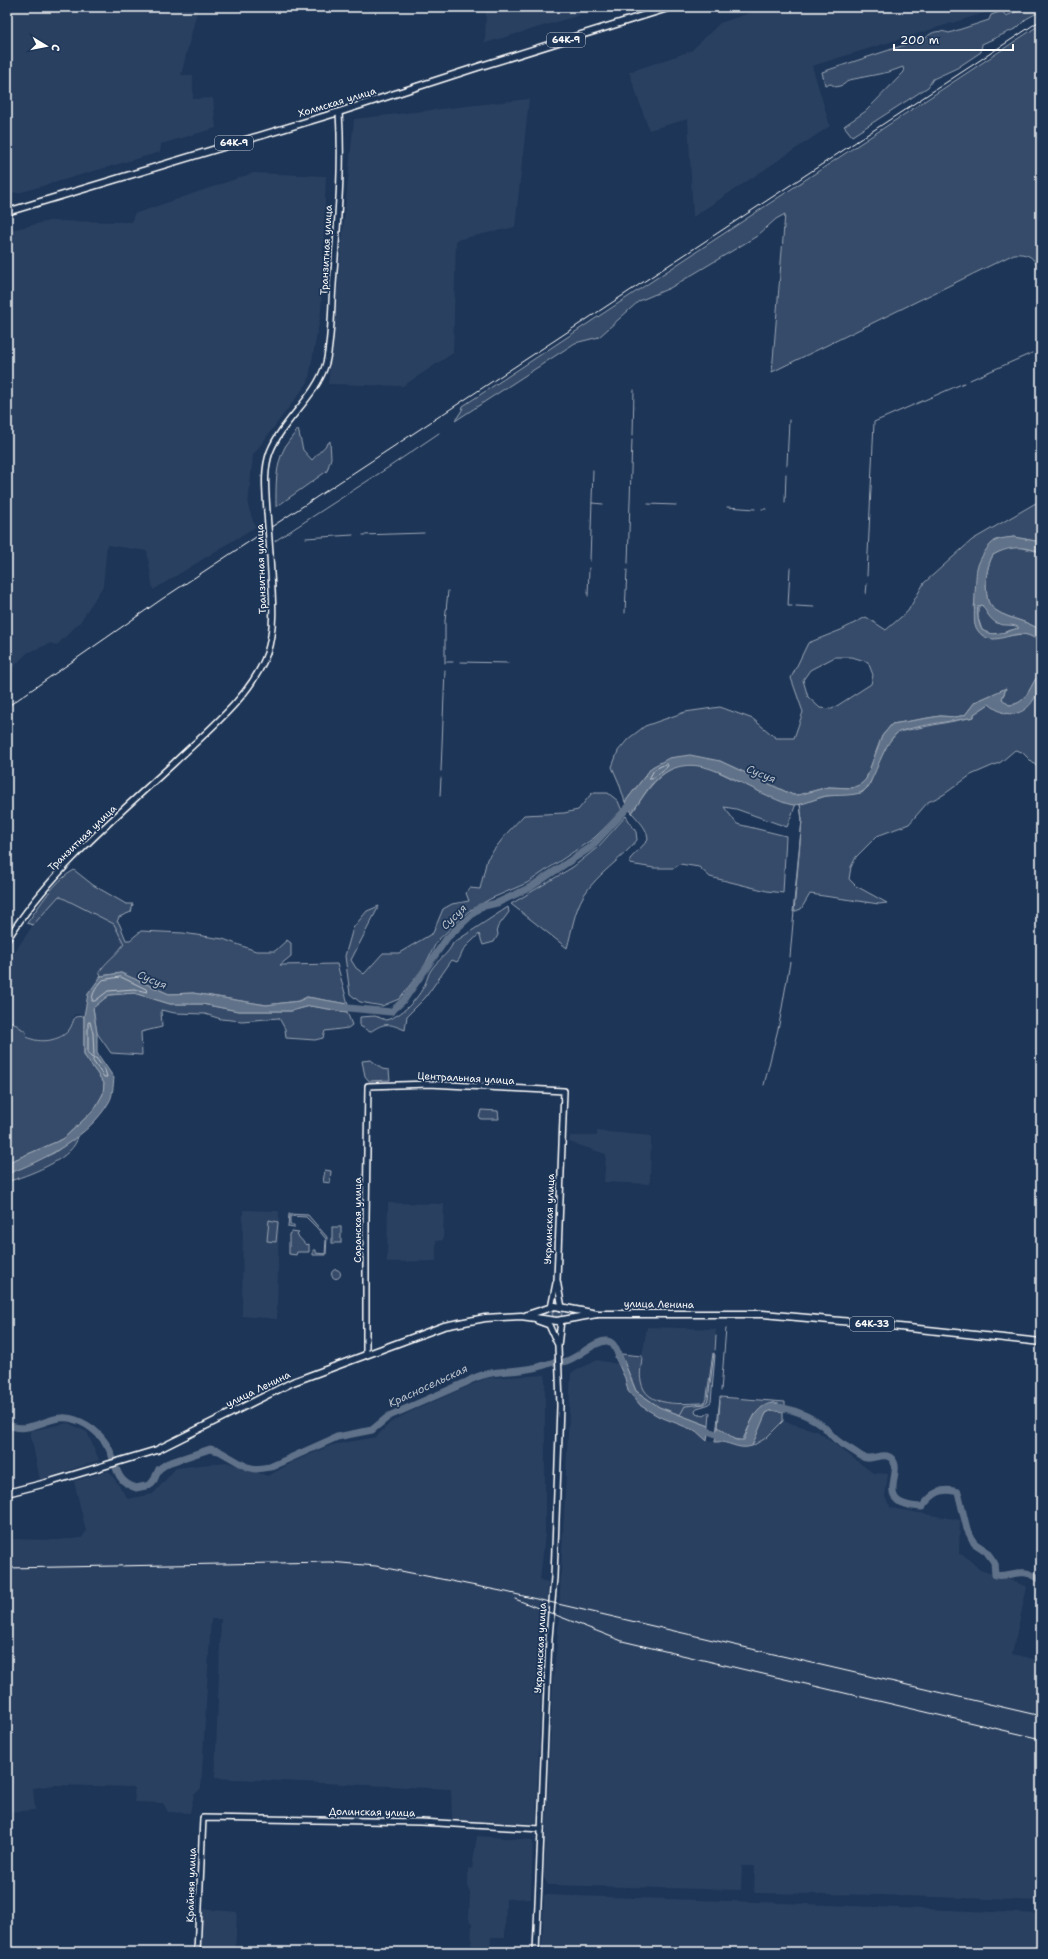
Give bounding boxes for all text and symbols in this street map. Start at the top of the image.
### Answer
north arrow [26,26,66,66]
scale bar [894,26,1013,52]
text: 200 m [900,32,939,48]
road number: 64К-9 [547,33,585,47]
text: С [47,43,63,53]
street label: Холмская улица [296,84,378,120]
road number: 64К-9 [215,136,253,150]
street label: Транзитная улица [317,204,335,295]
street label: Транзитная улица [253,523,269,614]
water label: Сусуя [744,761,778,787]
street label: Транзитная улица [45,801,120,874]
water label: Сусуя [438,901,470,933]
water label: Сусуя [135,967,169,993]
street label: Центральная улица [417,1069,516,1087]
street label: Украинская улица [541,1173,557,1265]
street label: Саранская улица [351,1177,364,1263]
street label: улица Ленина [624,1297,695,1311]
road number: 64К-33 [850,1317,894,1331]
water label: Красносельская [386,1361,470,1411]
street label: улица Ленина [224,1367,293,1410]
street label: Украинская улица [531,1601,549,1694]
street label: Долинская улица [329,1805,416,1819]
street label: Крайняя улица [183,1847,199,1923]

